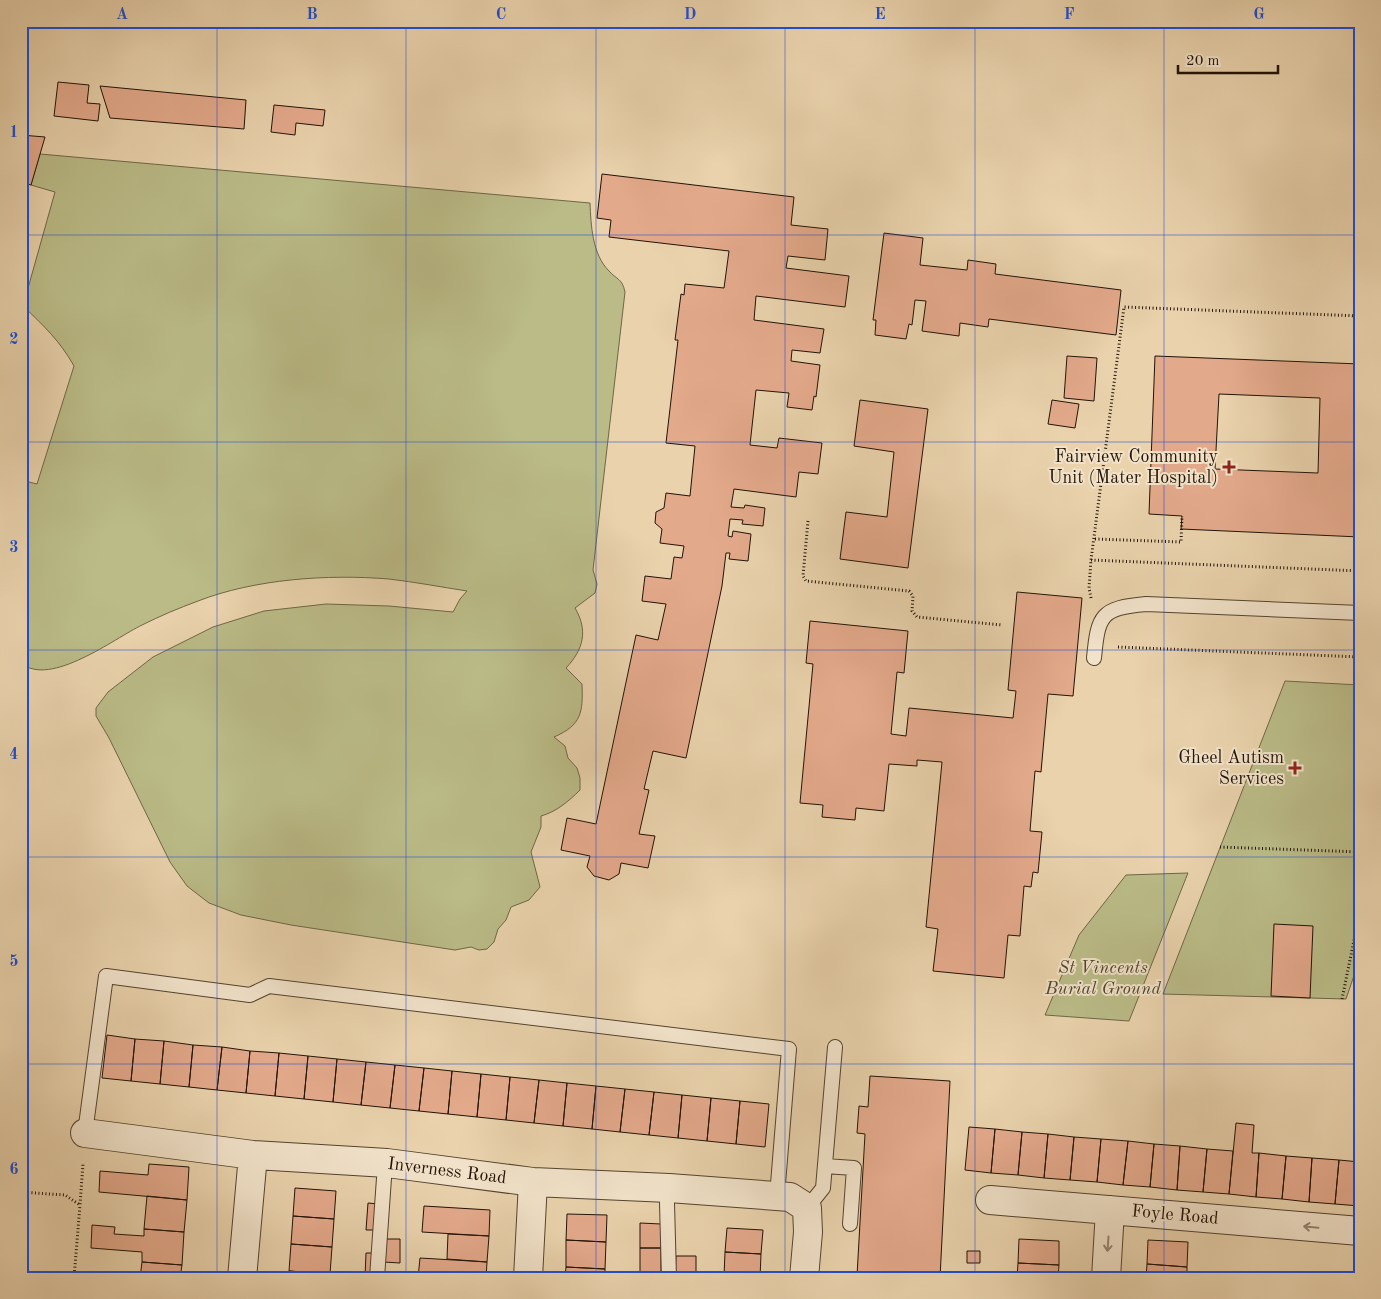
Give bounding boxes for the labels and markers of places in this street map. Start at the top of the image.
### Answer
place label: Fairview Community Unit (Mater Hospital) [1049,448,1218,487]
marker: Fairview Community Unit (Mater Hospital) [1222,460,1236,474]
place label: Gheel Autism Services [1178,749,1284,788]
marker: Gheel Autism Services [1288,761,1302,775]

